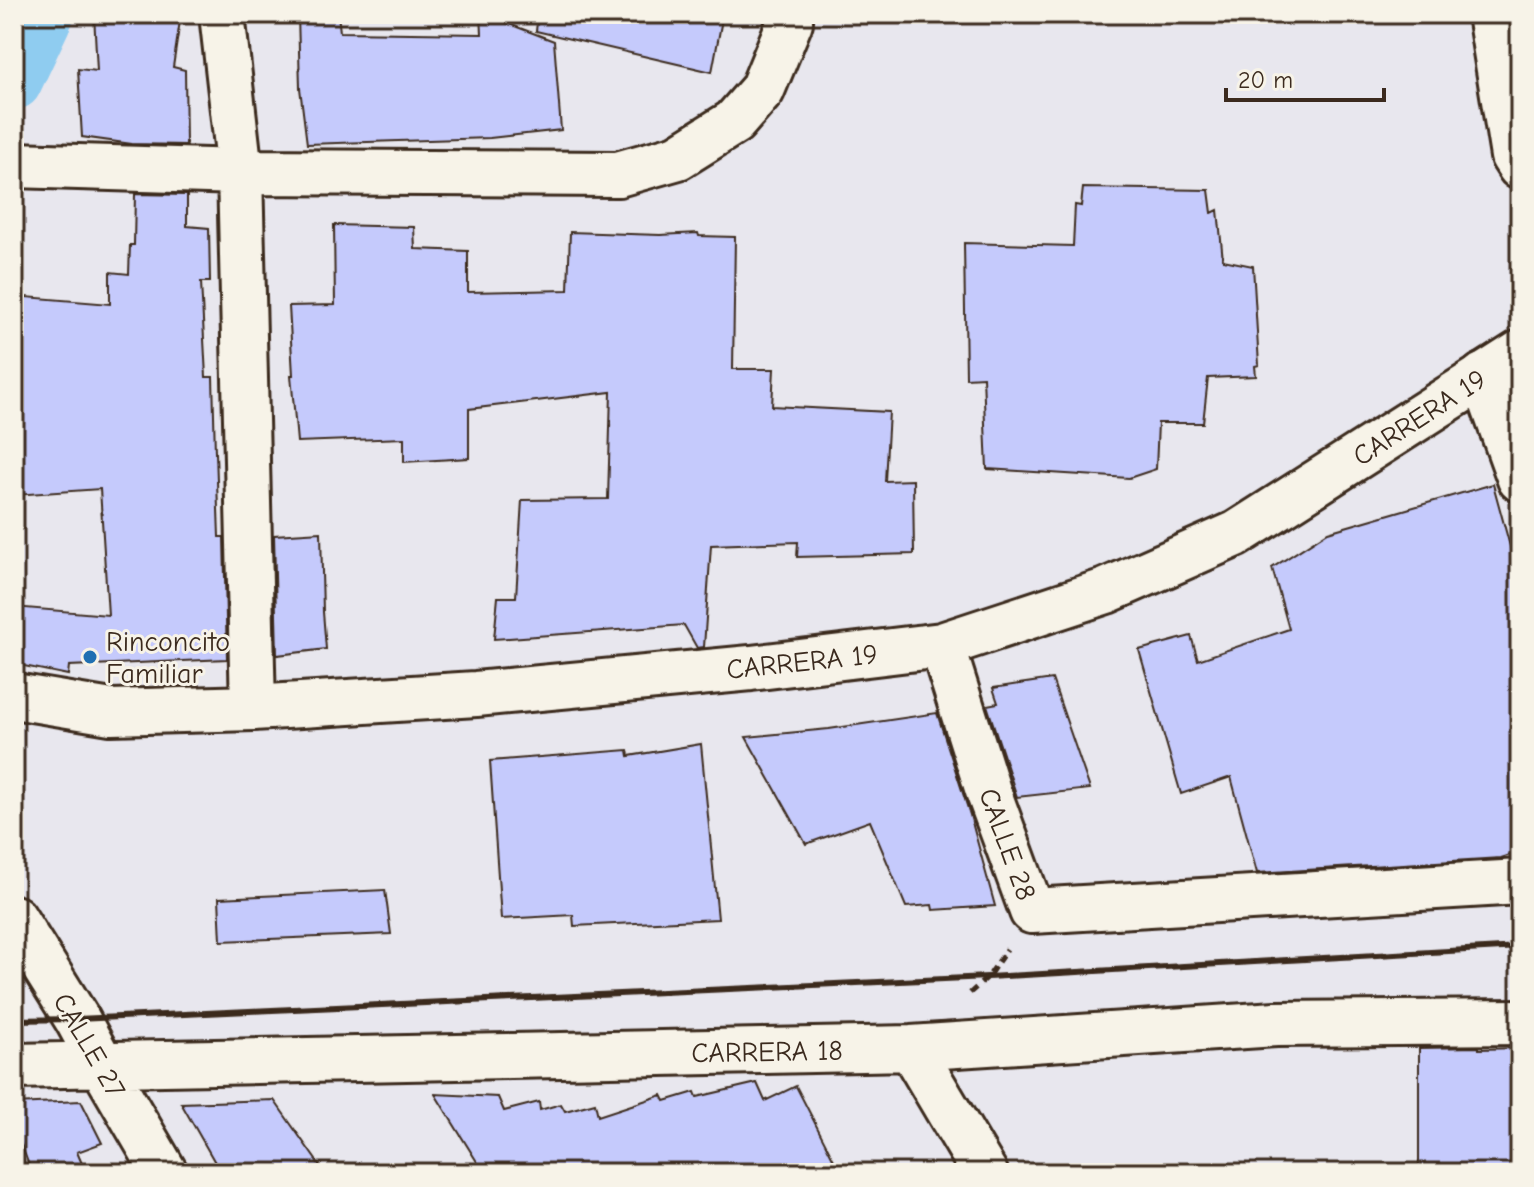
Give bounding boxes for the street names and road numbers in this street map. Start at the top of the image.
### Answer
street label: CARRERA 19 [1347,363,1492,473]
street label: CARRERA 19 [725,638,879,686]
street label: CALLE 28 [972,784,1042,905]
street label: CALLE 27 [46,987,132,1104]
street label: CARRERA 18 [691,1035,843,1069]

